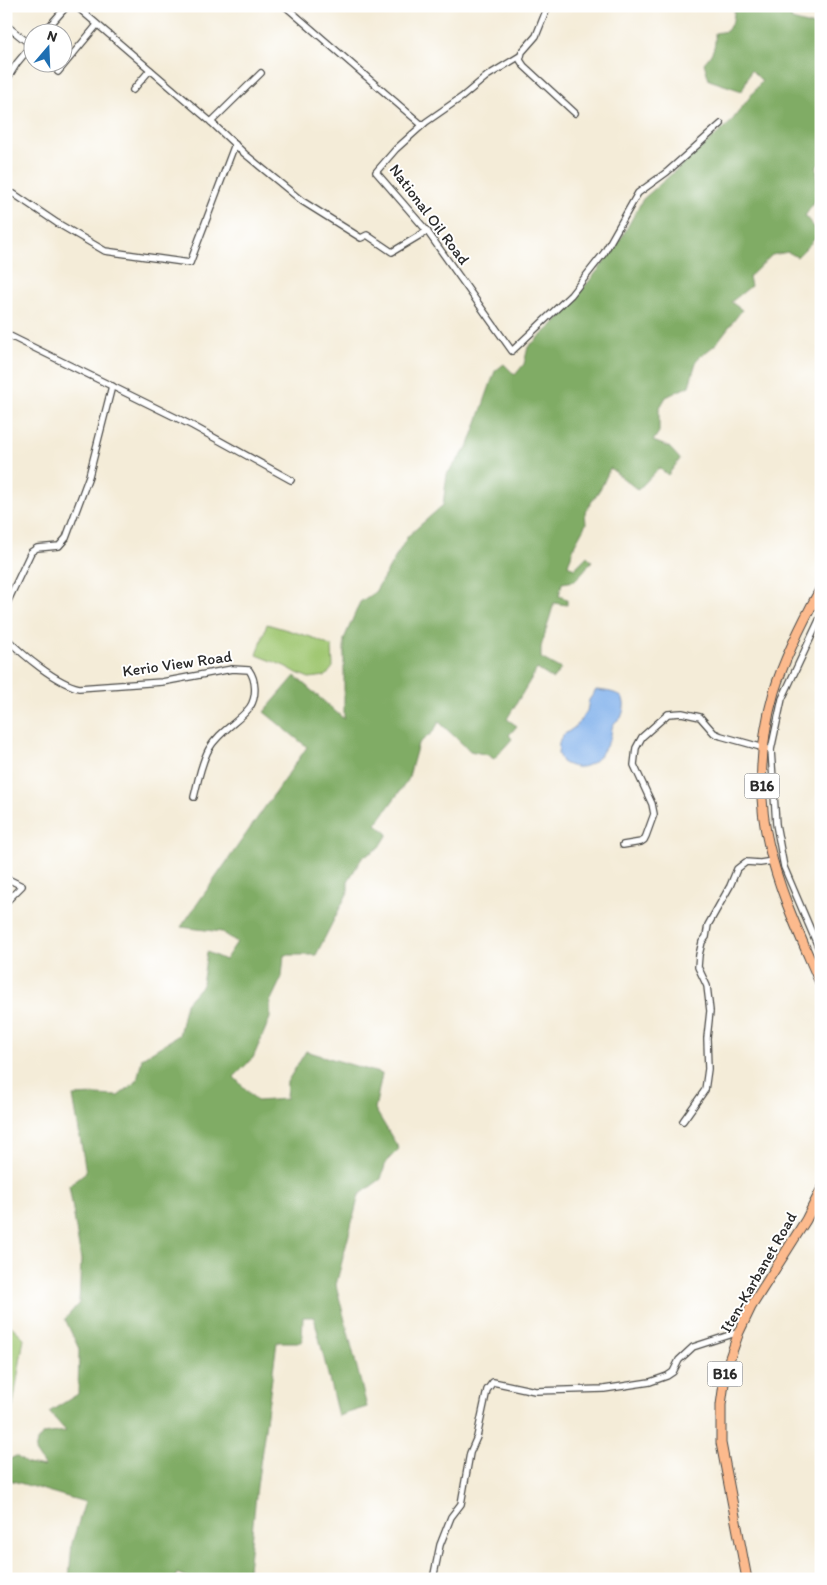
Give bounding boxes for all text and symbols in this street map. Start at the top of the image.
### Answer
north arrow [22,22,72,72]
text: N [45,27,59,46]
street label: National Oil Road [386,160,474,269]
street label: Kerio View Road [121,646,234,681]
road number: B16 [744,774,780,798]
street label: Iten-Karbanet Road [716,1208,801,1336]
road number: B16 [708,1362,742,1386]

